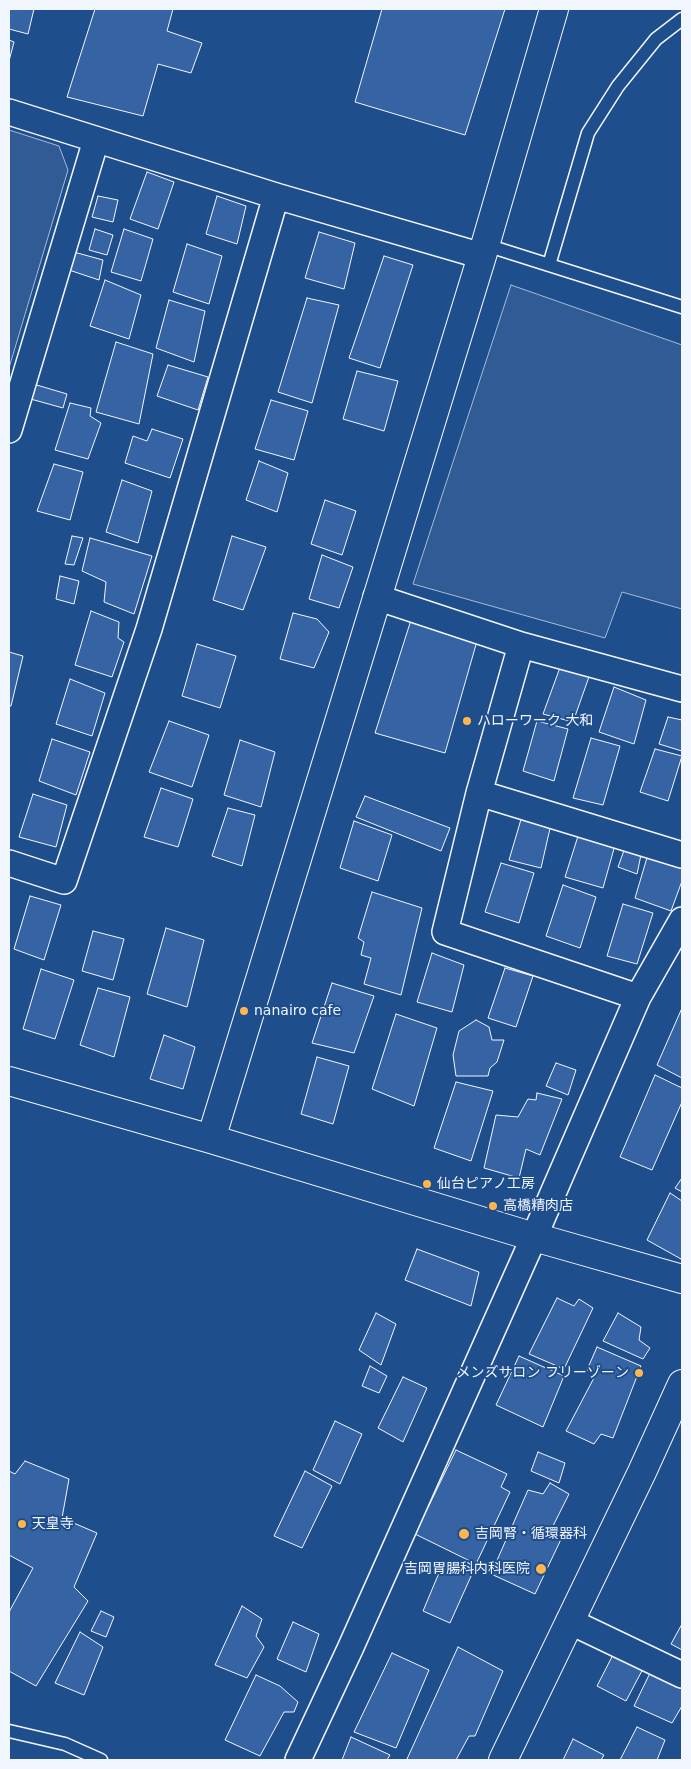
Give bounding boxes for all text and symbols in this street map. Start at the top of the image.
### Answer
place label: ハローワーク 大和 [477,713,593,729]
marker: ハローワーク 大和 [461,715,473,727]
place label: nanairo cafe [254,1003,341,1019]
marker: nanairo cafe [238,1005,250,1017]
place label: 仙台ピアノ工房 [437,1176,535,1192]
marker: 仙台ピアノ工房 [421,1178,433,1190]
place label: 高橋精肉店 [503,1198,573,1214]
marker: 高橋精肉店 [487,1200,499,1212]
place label: メンズサロン フリーゾーン [457,1365,629,1381]
marker: メンズサロン フリーゾーン [633,1367,645,1379]
place label: 天皇寺 [32,1516,74,1532]
marker: 天皇寺 [16,1518,28,1530]
place label: 吉岡腎・循環器科 [475,1526,587,1542]
marker: 吉岡腎・循環器科 [457,1527,471,1541]
place label: 吉岡胃腸科内科医院 [404,1561,530,1577]
marker: 吉岡胃腸科内科医院 [534,1562,548,1576]

